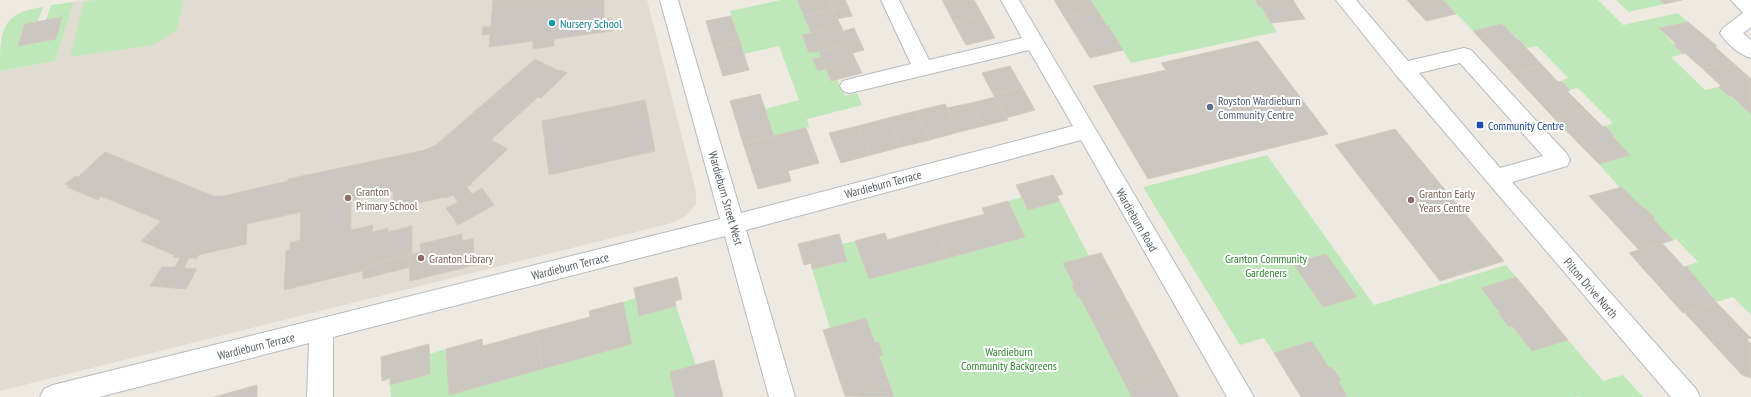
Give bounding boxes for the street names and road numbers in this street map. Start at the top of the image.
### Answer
street label: Wardieburn Street West [705,149,747,247]
street label: Wardieburn Terrace [843,166,923,201]
street label: Wardieburn Road [1113,186,1161,254]
street label: Wardieburn Terrace [530,249,610,283]
street label: Pilton Drive North [1561,255,1621,321]
street label: Wardieburn Terrace [216,329,296,363]

